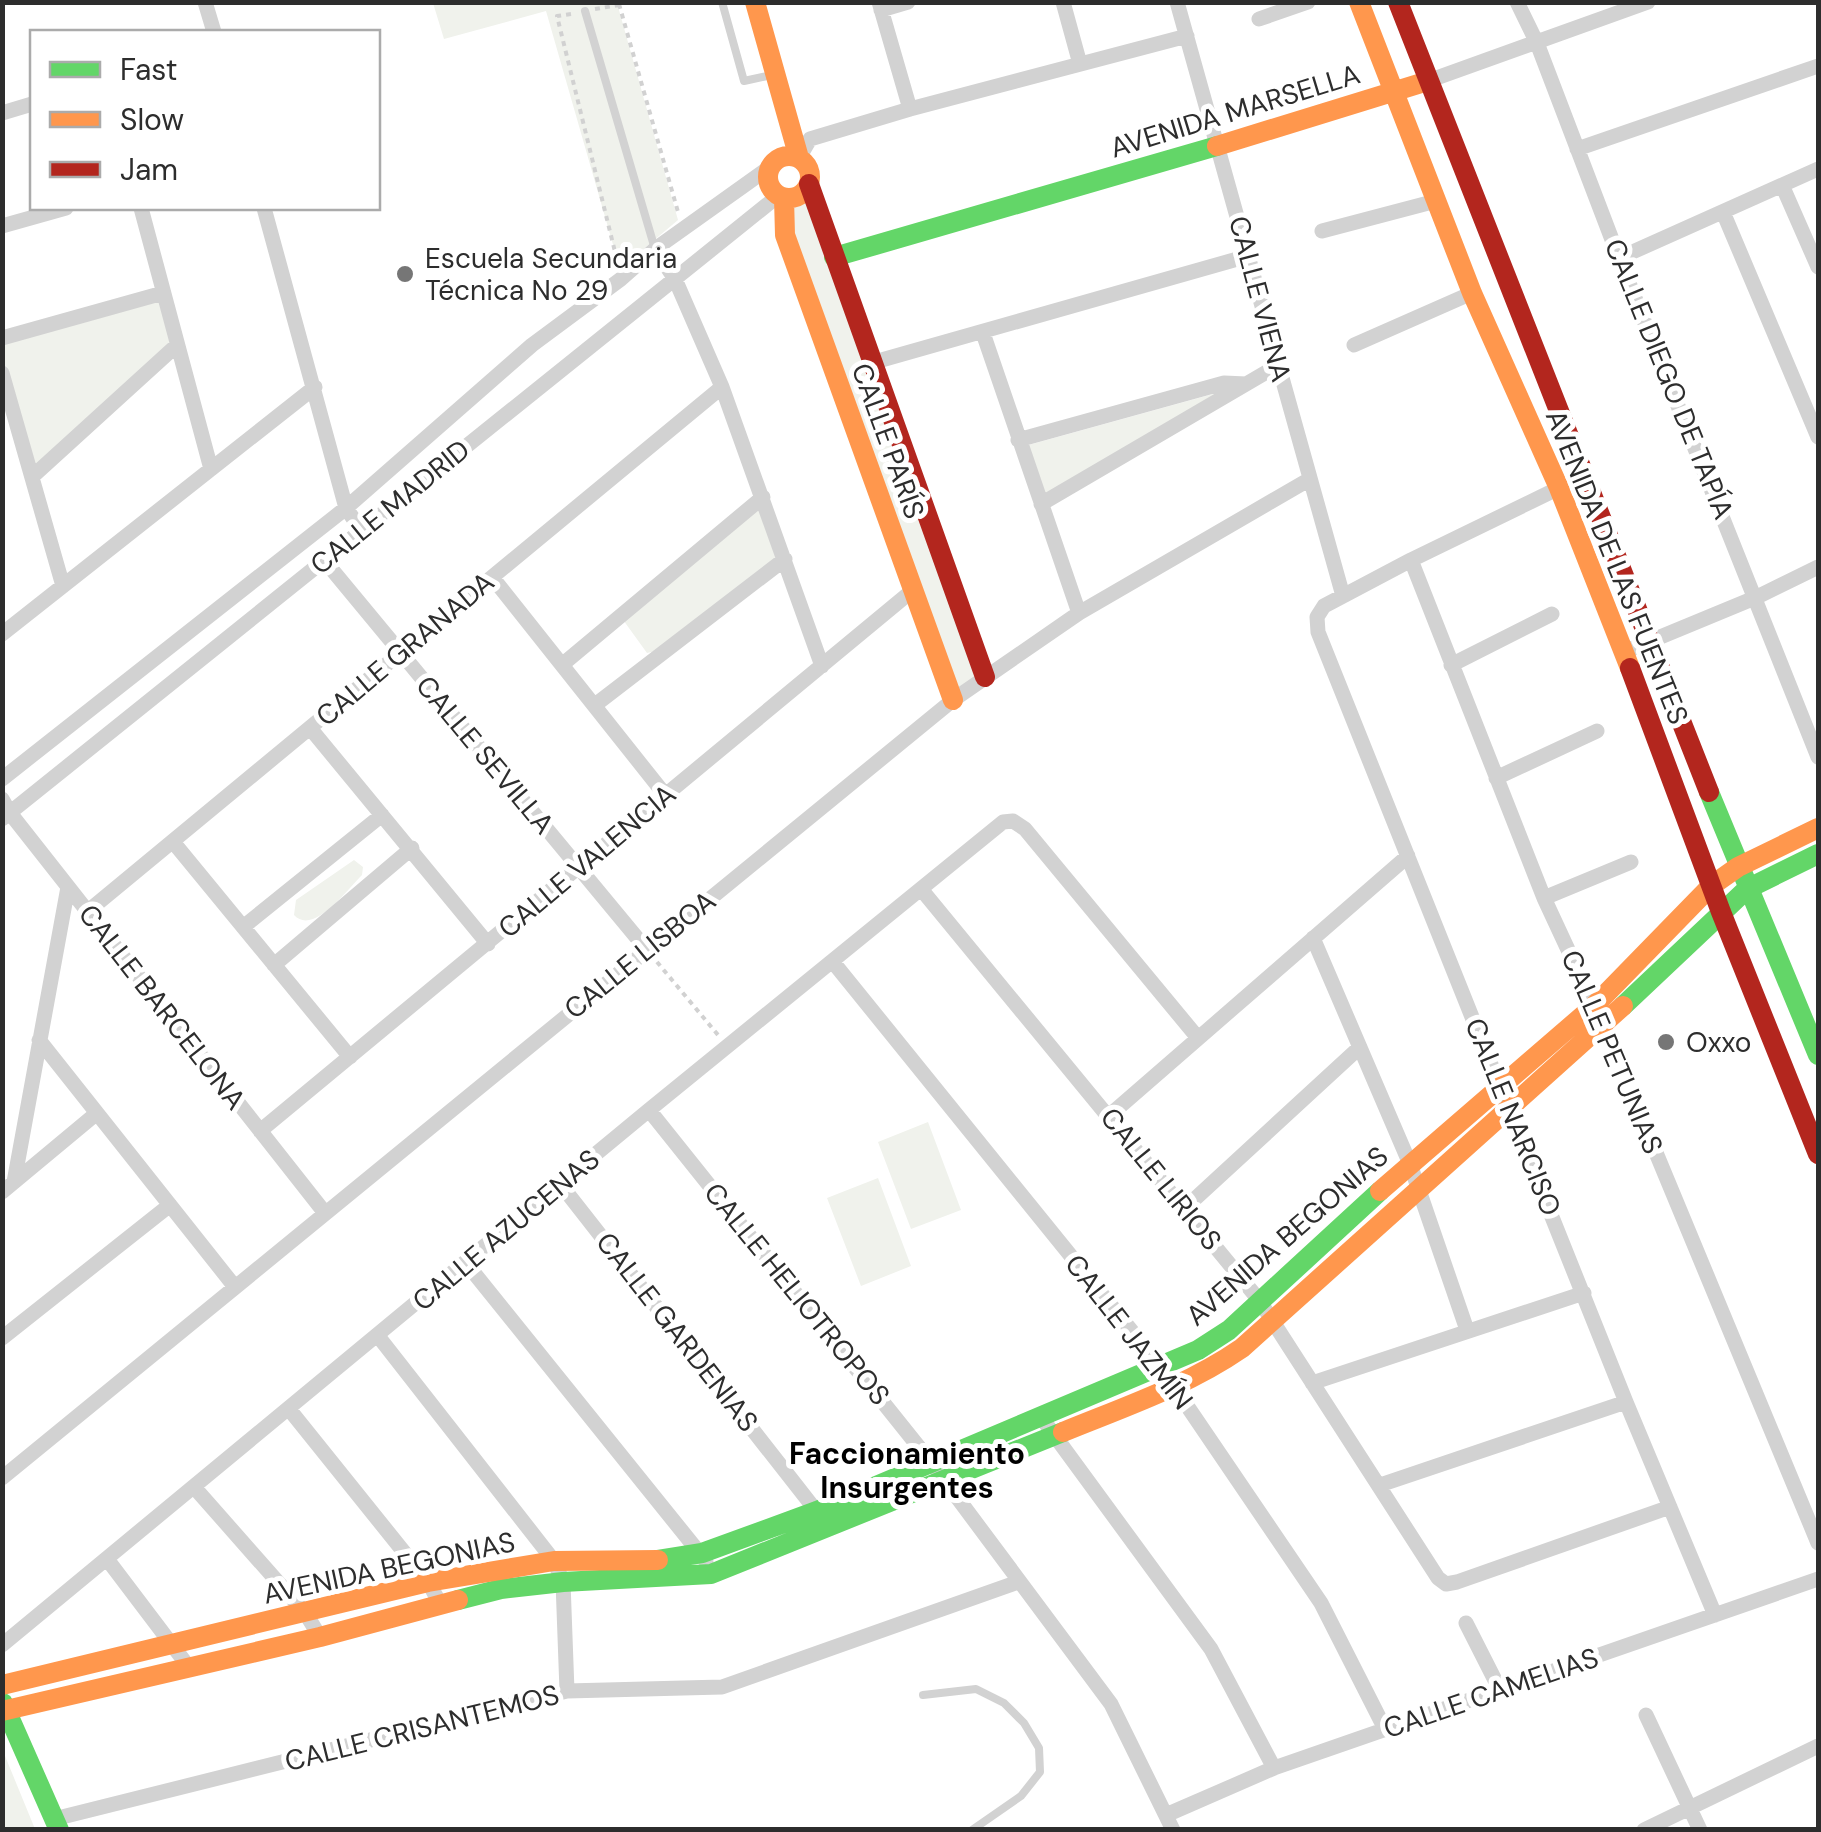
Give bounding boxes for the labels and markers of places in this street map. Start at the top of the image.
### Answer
place label: Escuela Secundaria Técnica No 29 [425,240,677,309]
marker: Escuela Secundaria Técnica No 29 [394,263,416,285]
place label: Oxxo [1686,1024,1751,1061]
marker: Oxxo [1655,1031,1677,1053]

